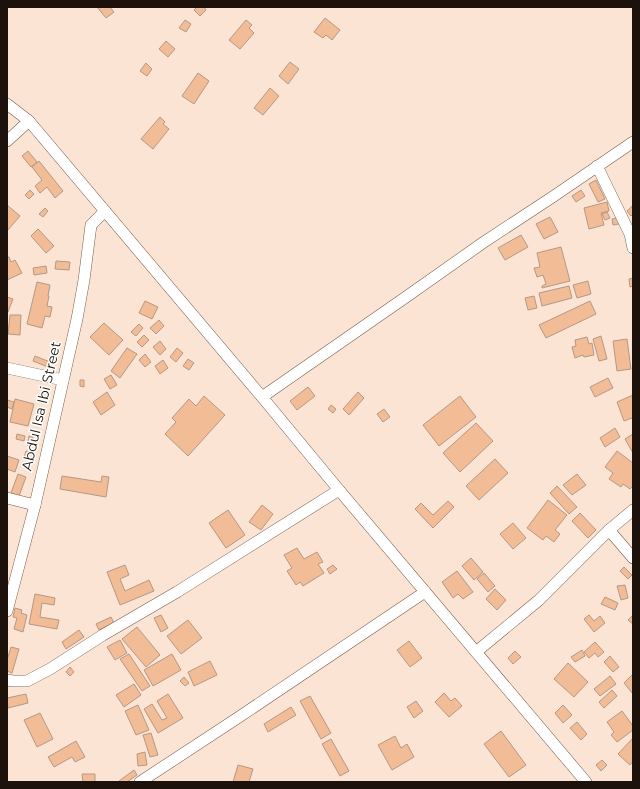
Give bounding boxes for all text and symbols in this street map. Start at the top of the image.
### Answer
street label: Abdul Isa Ibi Street [17,339,65,473]

